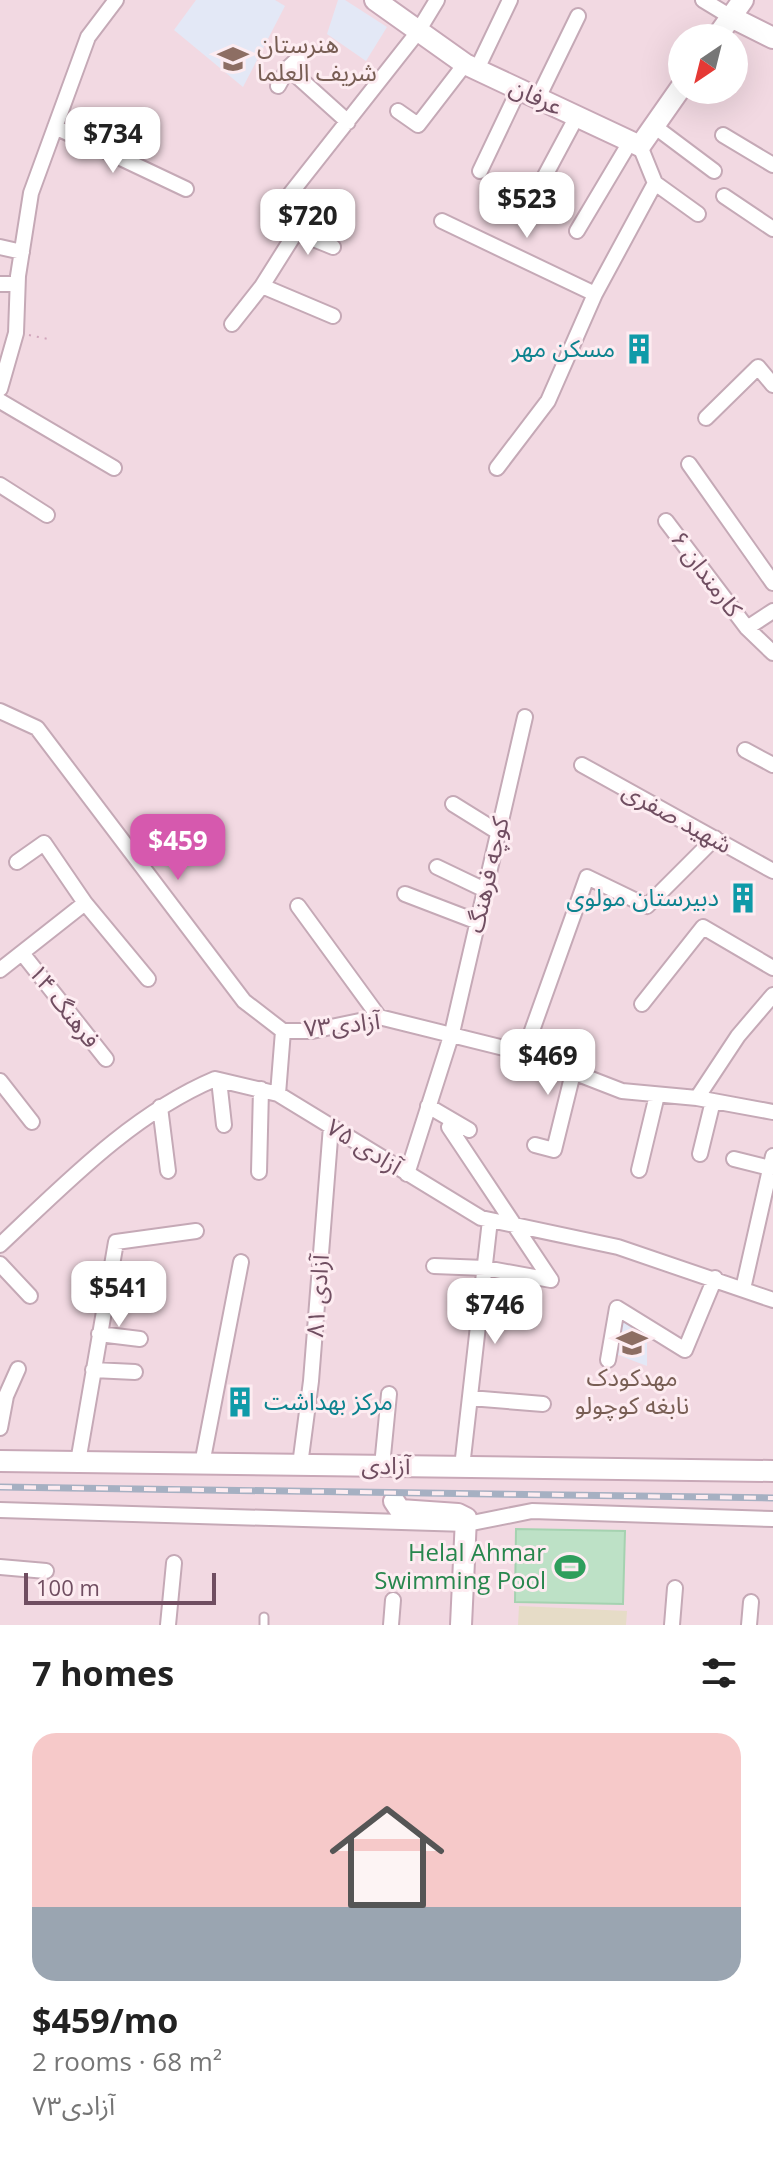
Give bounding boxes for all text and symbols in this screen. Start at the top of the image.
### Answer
north arrow [668,24,748,104]
map controls [668,24,748,104]
place label: هنرستان شریف العلما [257,27,377,88]
school or university icon: هنرستان شریف العلما [216,42,250,76]
street label: عرفان [505,69,569,122]
pin: $734 [66,107,160,175]
text: $734 [83,115,143,151]
pin: $523 [480,172,574,240]
text: $523 [497,180,557,216]
pin: $720 [261,189,355,257]
text: $720 [278,197,338,233]
place label: مسکن مهر [511,331,615,364]
building icon: مسکن مهر [622,332,656,366]
street label: کارمندان ۶ [664,523,751,624]
street label: شهید صفری [617,773,738,860]
street label: کوچه فرهنگ [457,812,516,936]
pin: $459 [131,814,225,882]
text: $459 [148,822,208,858]
place label: دبیرستان مولوی [566,880,719,913]
building icon: دبیرستان مولوی [726,881,760,915]
street label: فرهنگ ۱۴ [22,956,108,1054]
street label: آزادی۷۳ [302,1003,383,1044]
pin: $469 [501,1029,595,1097]
text: $469 [518,1037,578,1073]
street label: آزادی ۷۵ [321,1110,410,1182]
street label: آزادی ۸۱ [297,1252,336,1338]
pin: $541 [72,1261,166,1329]
text: $541 [89,1269,149,1305]
pin: $746 [448,1278,542,1346]
text: $746 [465,1286,525,1322]
school or university icon: مهدکودک نابغه کوچولو [615,1326,649,1360]
place label: مهدکودک نابغه کوچولو [575,1360,689,1421]
place label: مرکز بهداشت [264,1384,393,1417]
building icon: مرکز بهداشت [223,1385,257,1419]
street label: آزادی [361,1448,412,1481]
place label: Helal Ahmar Swimming Pool [374,1535,546,1596]
sports icon: Helal Ahmar Swimming Pool [553,1550,587,1584]
scale bar [24,1569,216,1605]
text: 100 m [36,1572,100,1602]
text: 7 homes [32,1650,174,1696]
icon: filters [697,1651,741,1695]
icon: home [315,1785,459,1929]
text: $459/mo [32,1997,178,2043]
text: 2 rooms · 68 m² [32,2043,222,2079]
text: آزادی۷۳ [32,2087,115,2123]

